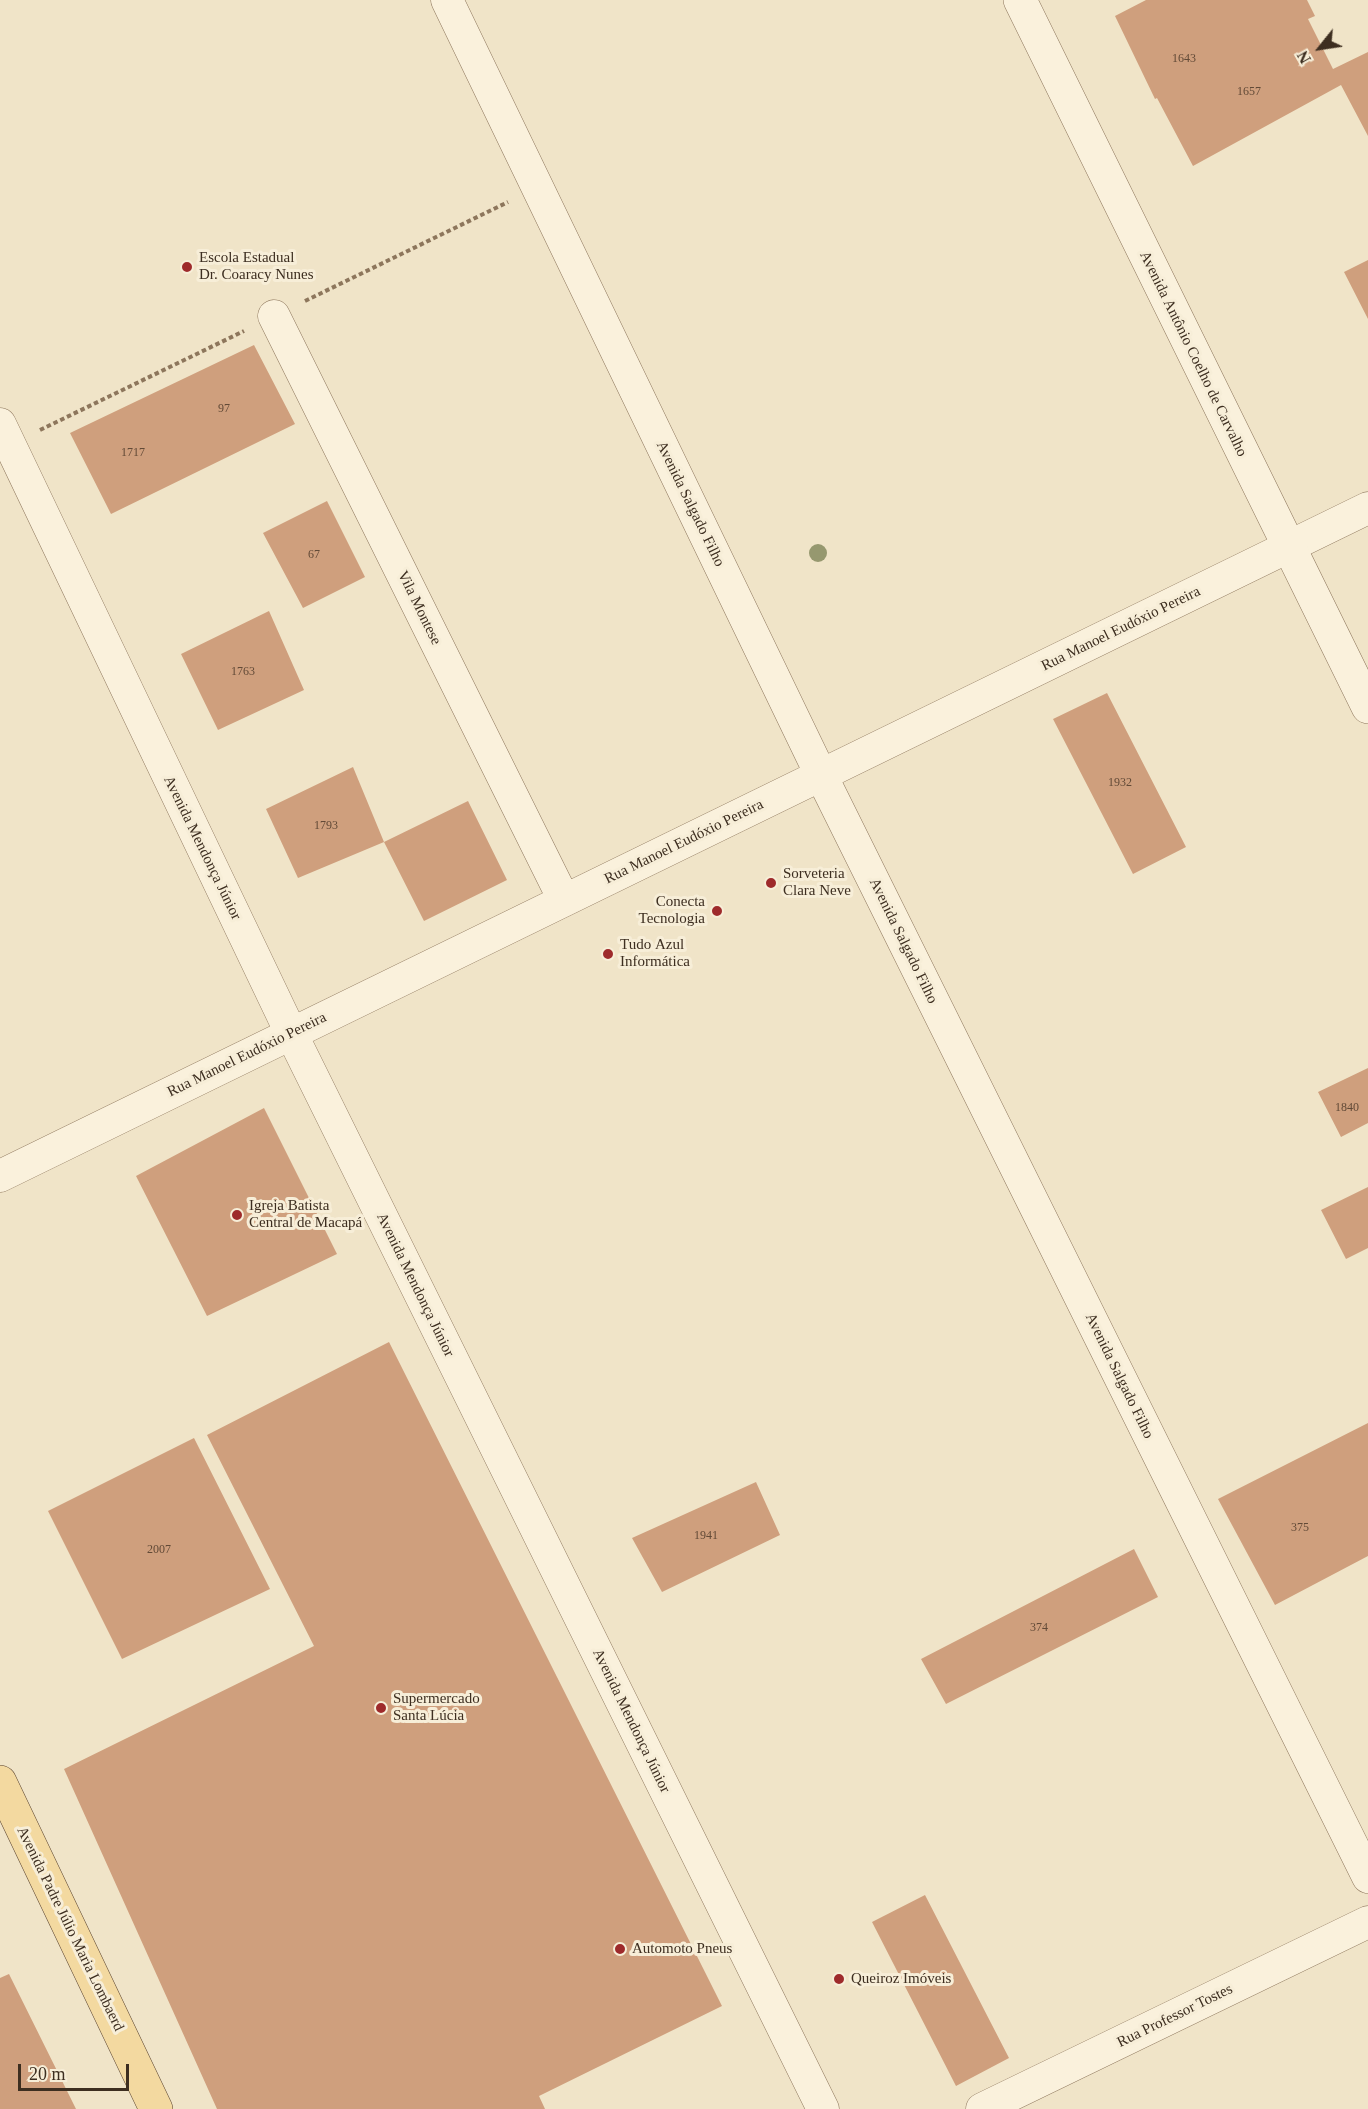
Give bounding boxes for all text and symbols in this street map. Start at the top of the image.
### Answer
north arrow [1290,18,1350,78]
text: N [1294,48,1314,67]
house number: 1643 [1172,52,1196,66]
house number: 1657 [1237,85,1261,99]
street label: Avenida Antônio Coelho de Carvalho [1135,248,1251,460]
place label: Escola Estadual Dr. Coaracy Nunes [199,249,314,284]
marker: Escola Estadual Dr. Coaracy Nunes [180,260,194,274]
house number: 97 [218,402,230,416]
street label: Avenida Salgado Filho [652,438,728,570]
house number: 1717 [121,446,145,460]
house number: 67 [308,548,320,562]
street label: Vila Montese [393,568,445,648]
street label: Rua Manoel Eudóxio Pereira [1039,583,1203,675]
house number: 1763 [231,665,255,679]
street label: Avenida Mendonça Júnior [159,773,245,923]
house number: 1932 [1108,776,1132,790]
street label: Rua Manoel Eudóxio Pereira [602,796,766,888]
house number: 1793 [314,819,338,833]
place label: Sorveteria Clara Neve [783,865,851,900]
street label: Avenida Salgado Filho [865,875,941,1007]
marker: Sorveteria Clara Neve [764,876,778,890]
place label: Conecta Tecnologia [639,893,705,928]
marker: Conecta Tecnologia [710,904,724,918]
place label: Tudo Azul Informática [620,936,690,971]
marker: Tudo Azul Informática [601,947,615,961]
street label: Rua Manoel Eudóxio Pereira [165,1009,329,1101]
house number: 1840 [1335,1101,1359,1115]
place label: Igreja Batista Central de Macapá [249,1197,362,1232]
marker: Igreja Batista Central de Macapá [230,1208,244,1222]
street label: Avenida Mendonça Júnior [372,1210,458,1360]
street label: Avenida Salgado Filho [1081,1310,1157,1442]
house number: 375 [1291,1521,1309,1535]
house number: 1941 [694,1529,718,1543]
house number: 2007 [147,1543,171,1557]
house number: 374 [1030,1621,1048,1635]
street label: Avenida Mendonça Júnior [588,1646,674,1796]
place label: Supermercado Santa Lúcia [393,1690,480,1725]
marker: Supermercado Santa Lúcia [374,1701,388,1715]
street label: Avenida Padre Júlio Maria Lombaerd [12,1824,128,2034]
place label: Automoto Pneus [632,1940,732,1958]
marker: Automoto Pneus [613,1942,627,1956]
place label: Queiroz Imóveis [851,1970,951,1988]
marker: Queiroz Imóveis [832,1972,846,1986]
street label: Rua Professor Tostes [1114,1980,1236,2052]
scale bar [21,2052,132,2090]
text: 20 m [29,2064,66,2084]

